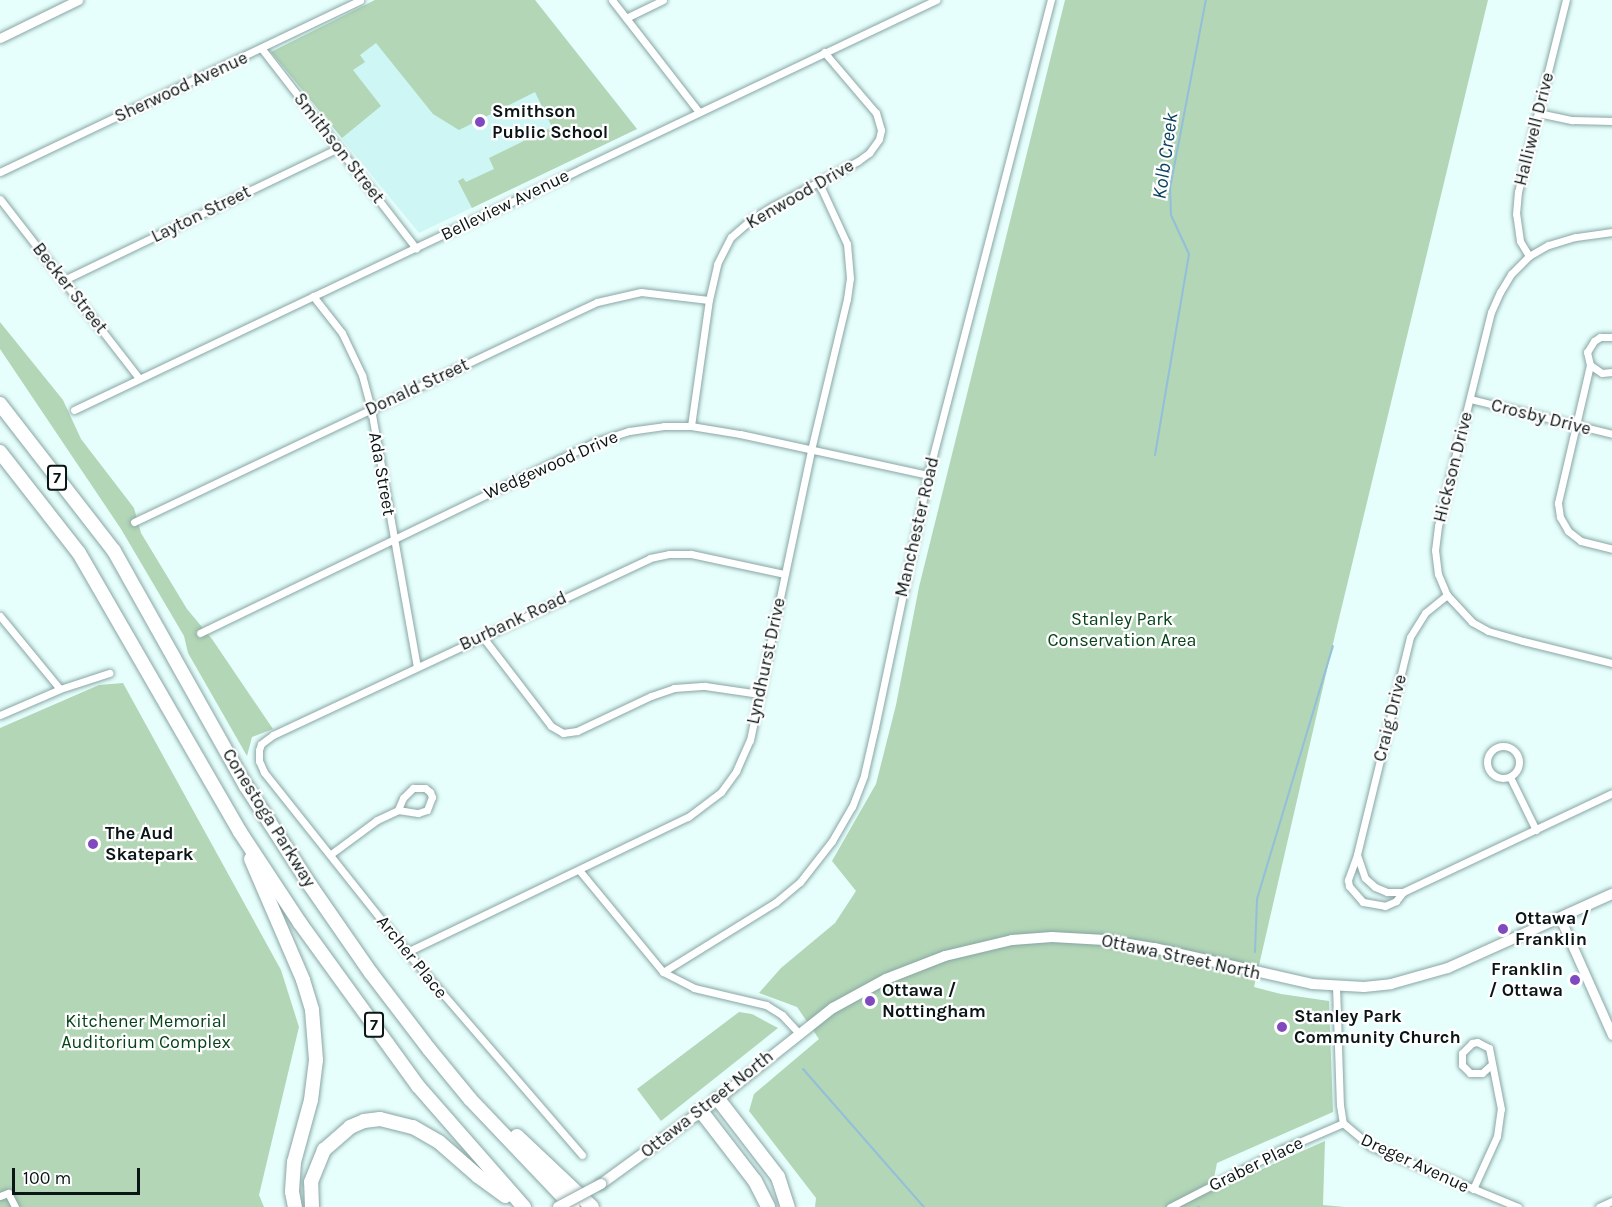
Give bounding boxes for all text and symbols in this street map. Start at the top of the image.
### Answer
street label: Sherwood Avenue [111,47,251,127]
street label: Halliwell Drive [1509,70,1559,188]
street label: Smithson Street [289,88,389,208]
place label: Smithson Public School [492,101,608,144]
water label: Kolb Creek [1147,111,1183,201]
marker: Smithson Public School [473,115,487,129]
street label: Kenwood Drive [742,154,858,234]
street label: Belleview Avenue [437,165,573,245]
street label: Layton Street [148,181,254,247]
street label: Becker Street [28,238,112,338]
street label: Donald Street [362,354,472,420]
street label: Crosby Drive [1489,394,1593,440]
street label: Hickson Drive [1429,409,1477,525]
street label: Wedgewood Drive [481,426,621,504]
street label: Ada Street [364,430,400,518]
street label: Manchester Road [890,455,944,599]
road number: 7 [46,465,68,491]
street label: Burbank Road [456,587,570,655]
street label: Lyndhurst Drive [742,596,790,726]
park label: Stanley Park Conservation Area [1047,609,1197,652]
street label: Craig Drive [1369,672,1411,764]
street label: Conestoga Parkway [218,745,320,891]
place label: The Aud Skatepark [105,823,194,866]
marker: The Aud Skatepark [86,837,100,851]
place label: Ottawa / Franklin [1515,908,1589,950]
street label: Archer Place [372,911,452,1003]
marker: Ottawa / Franklin [1496,922,1510,936]
street label: Ottawa Street North [1099,930,1263,984]
place label: Franklin / Ottawa [1489,959,1563,1002]
marker: Franklin / Ottawa [1568,973,1582,987]
place label: Ottawa / Nottingham [882,980,986,1022]
marker: Ottawa / Nottingham [863,994,877,1008]
place label: Stanley Park Community Church [1294,1006,1461,1048]
park label: Kitchener Memorial Auditorium Complex [61,1011,231,1054]
road number: 7 [364,1012,385,1038]
marker: Stanley Park Community Church [1275,1020,1289,1034]
street label: Ottawa Street North [636,1046,778,1162]
street label: Dreger Avenue [1357,1128,1473,1198]
street label: Graber Place [1205,1132,1307,1196]
scale bar [15,1156,142,1194]
text: 100 m [23,1167,71,1189]

